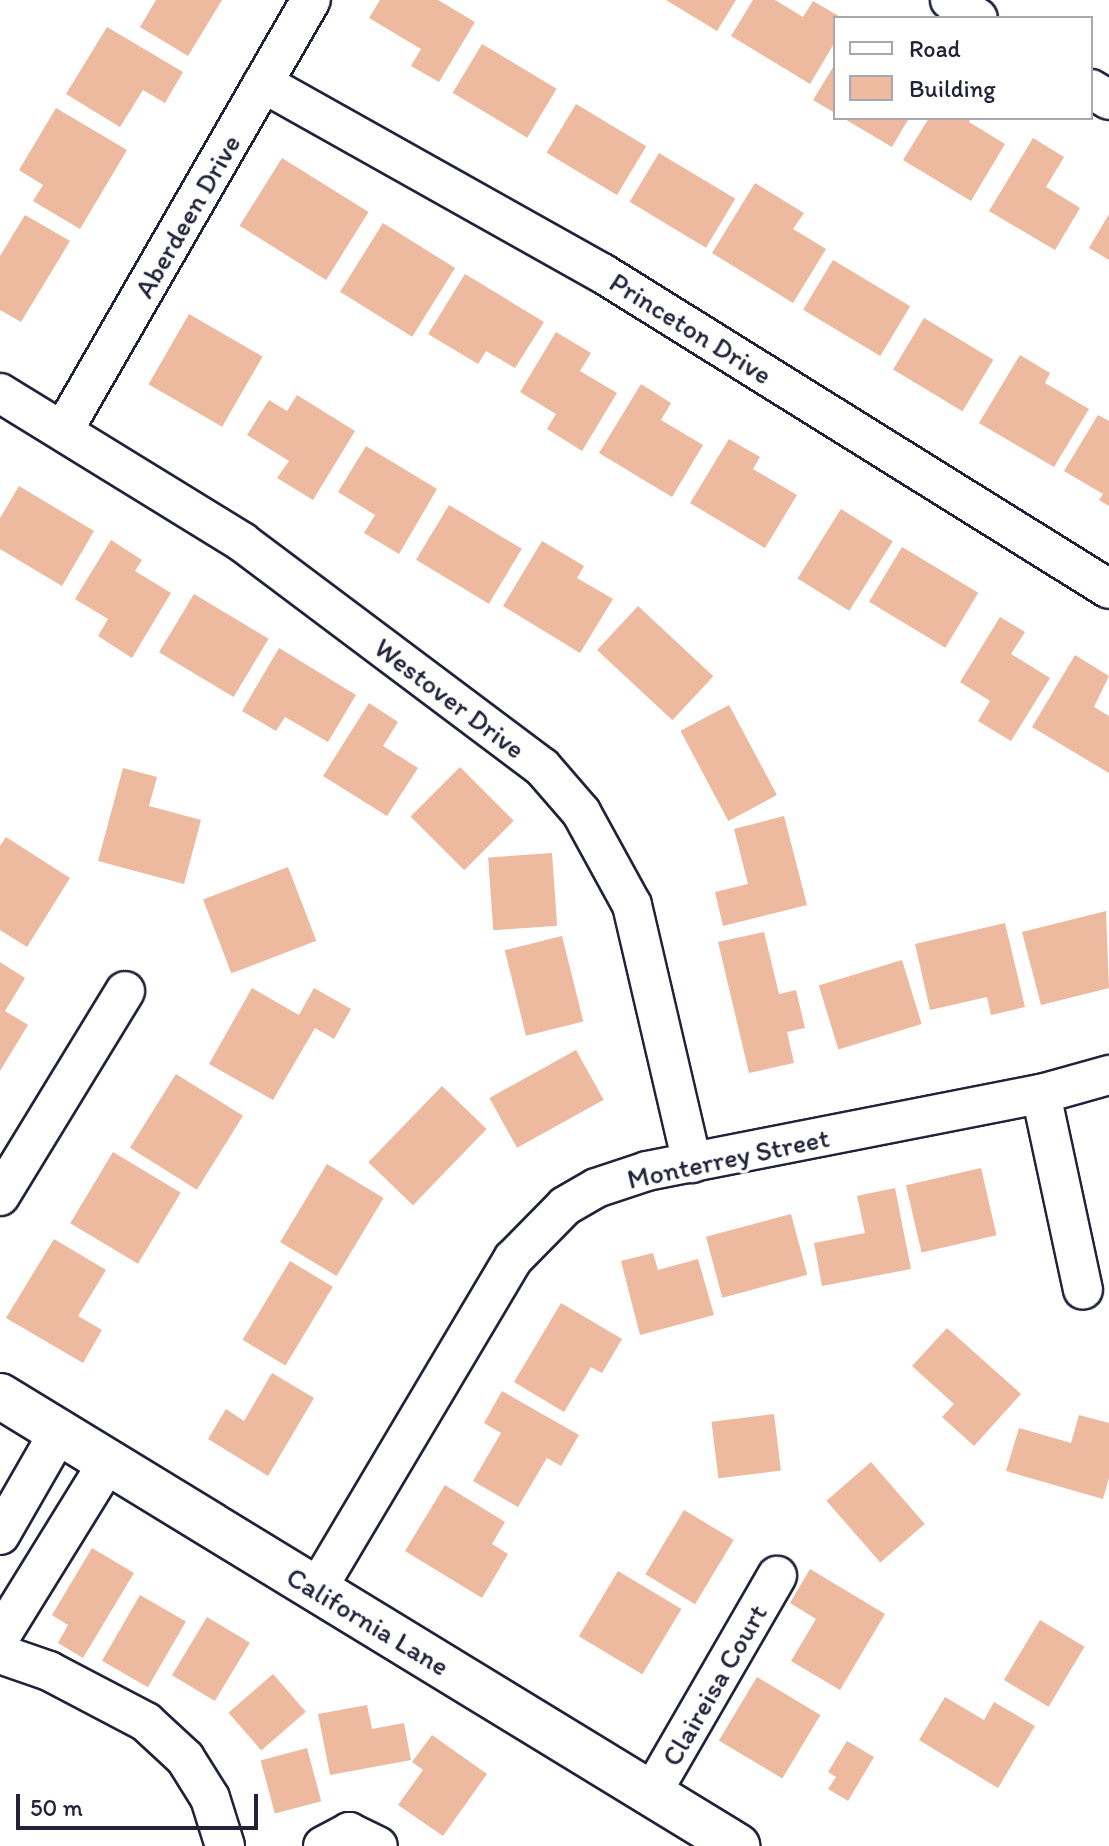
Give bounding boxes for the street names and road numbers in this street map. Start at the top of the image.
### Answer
street label: Aberdeen Drive [127,128,247,304]
street label: Princeton Drive [604,265,778,391]
street label: Westover Drive [368,630,532,766]
street label: Monterrey Street [624,1120,832,1196]
street label: California Lane [280,1559,456,1683]
street label: Claireisa Court [654,1598,774,1772]

